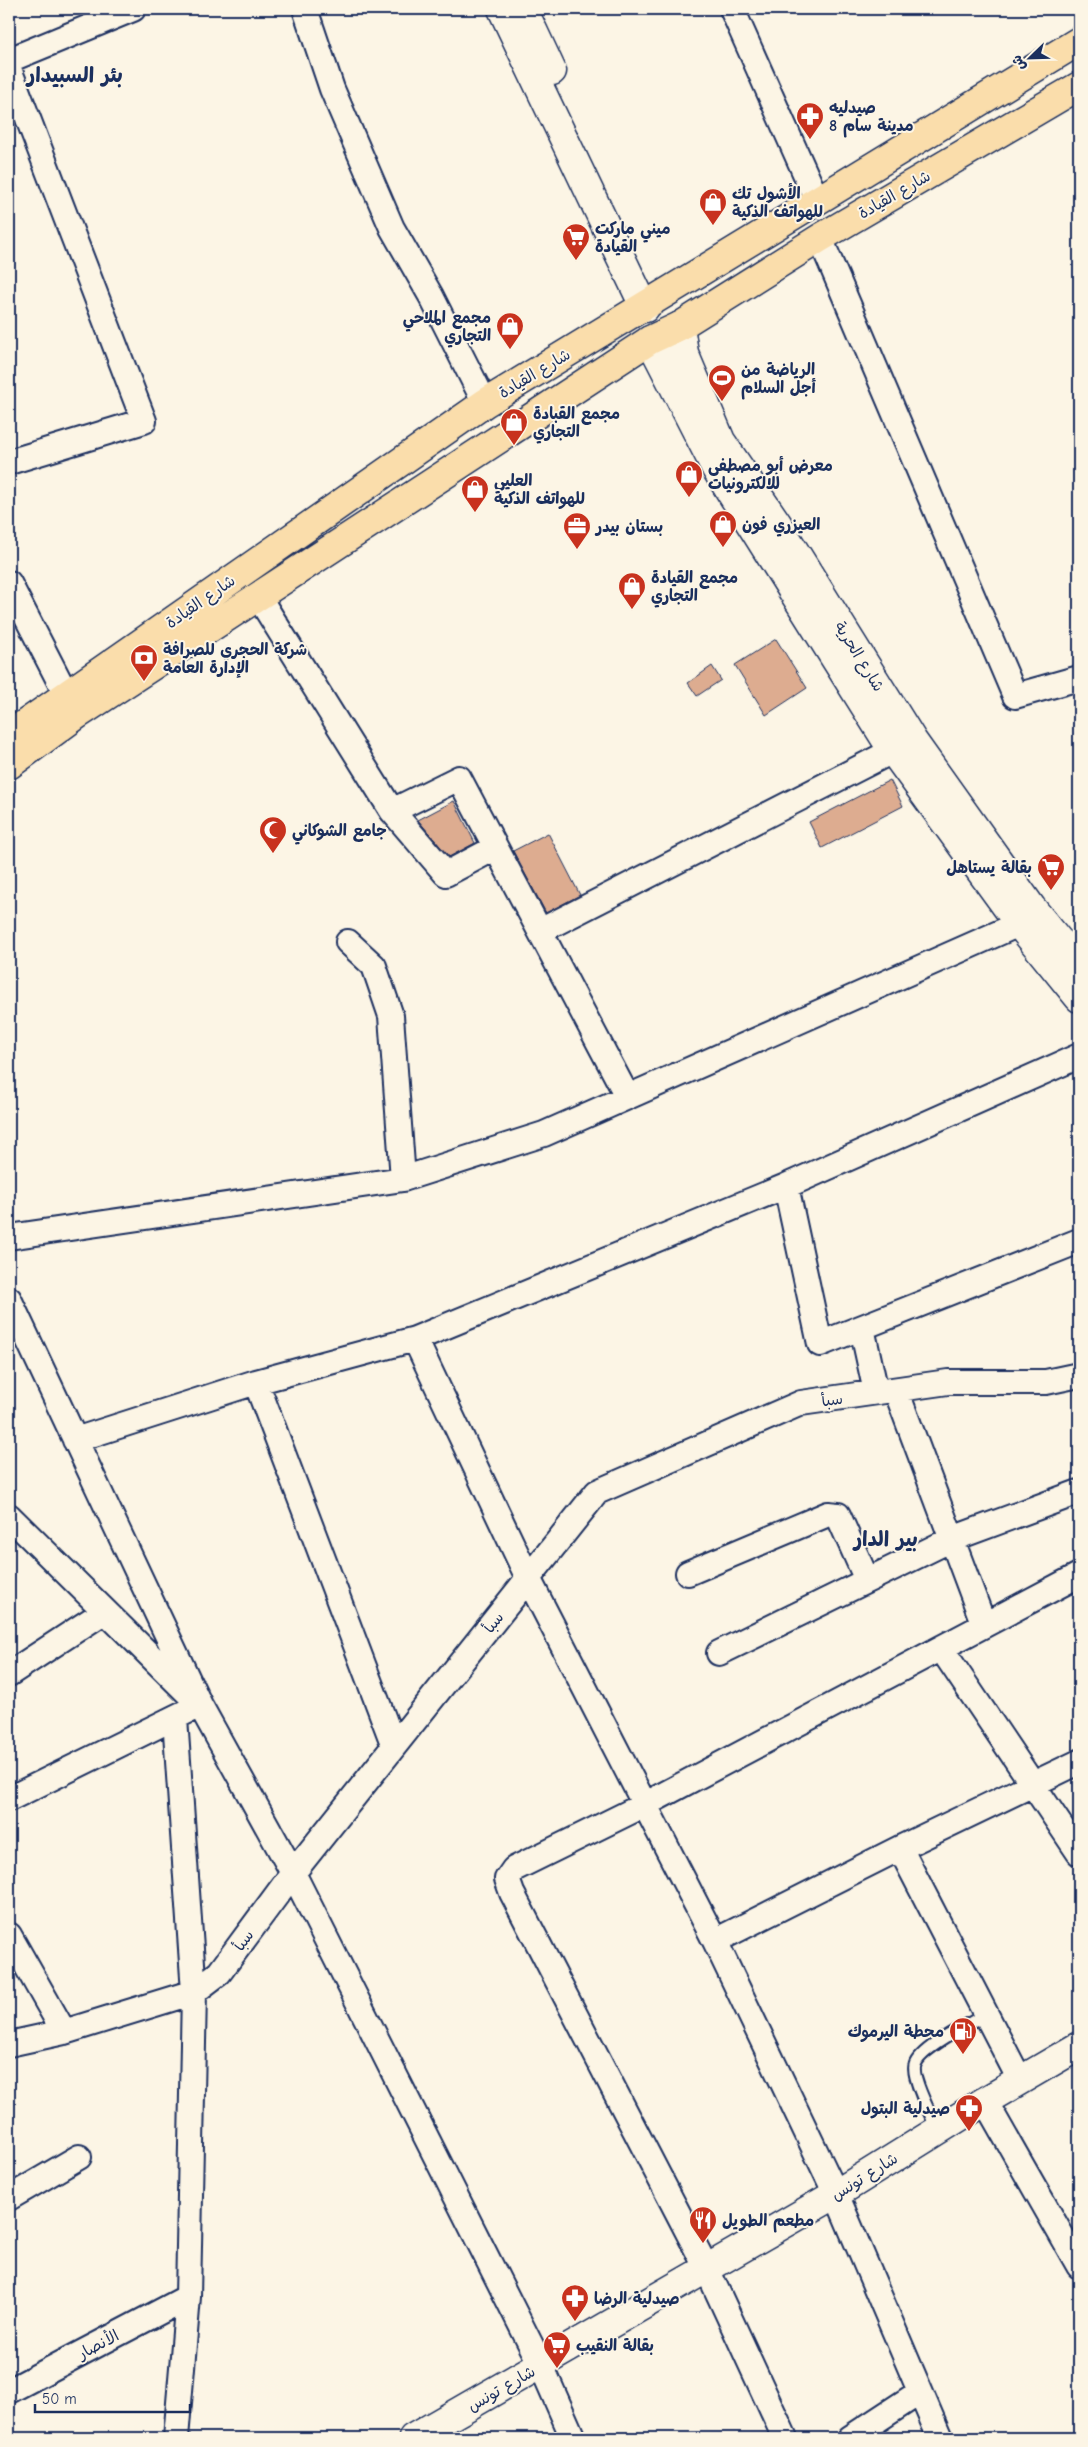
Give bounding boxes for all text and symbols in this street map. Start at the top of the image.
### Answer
north arrow [1006,32,1056,82]
text: ش [1008,52,1029,73]
district label: بئر السبيدار [25,63,123,88]
place label: صيدليه مدينة سام 8 [829,99,914,138]
pharmacy icon: صيدليه مدينة سام 8 [795,101,825,140]
street label: شارع القيادة [855,167,935,224]
place label: الأشول تك للهواتف الذكية [732,182,823,223]
shop icon: الأشول تك للهواتف الذكية [698,187,728,226]
place label: ميني ماركت القيادة [595,220,671,256]
supermarket icon: ميني ماركت القيادة [561,222,591,261]
place label: مجمع الملاحي التجاري [403,309,491,348]
shop icon: مجمع الملاحي التجاري [495,311,525,350]
street label: شارع القيادة [495,345,575,404]
place label: الرياضة من أجل السلام [741,361,817,400]
sports icon: الرياضة من أجل السلام [707,363,737,402]
place label: مجمع القبادة التجاري [533,405,620,444]
shop icon: مجمع القبادة التجاري [499,407,529,446]
place label: معرض أبو مصطفى للالكترونيات [708,455,833,494]
shop icon: معرض أبو مصطفى للالكترونيات [674,459,704,498]
place label: العليي للهواتف الذكية [494,472,585,510]
shop icon: العليي للهواتف الذكية [460,474,490,513]
shop icon: العيزري فون [708,509,738,548]
office icon: بستان بيدر [562,511,592,550]
place label: العيزري فون [742,516,820,537]
place label: بستان بيدر [594,518,663,536]
place label: مجمع القيادة التجاري [651,569,738,608]
street label: شارع القيادة [162,571,240,634]
shop icon: مجمع القيادة التجاري [617,571,647,610]
street label: شارع الحرية [829,618,888,696]
place label: شركة الحجري للصرافة الإدارة العامة [163,641,307,678]
bank icon: شركة الحجري للصرافة الإدارة العامة [129,643,159,682]
mosque icon: جامع الشوكاني [258,815,288,854]
place label: جامع الشوكاني [292,822,387,845]
supermarket icon: بقالة يستاهل [1036,852,1066,891]
place label: بقالة يستاهل [946,859,1032,877]
street label: سبأ [820,1390,844,1410]
district label: بير الدار [852,1527,918,1552]
street label: سبأ [480,1609,508,1637]
street label: سبأ [230,1927,257,1955]
fuel station icon: محطة اليرموك [948,2016,978,2055]
place label: محطة اليرموك [848,2023,944,2043]
pharmacy icon: صيدلية البتول [954,2093,984,2132]
place label: صيدلية البتول [861,2100,950,2119]
street label: شارع تونس [828,2149,902,2206]
restaurant icon: مطعم الطويل [688,2205,718,2244]
place label: مطعم الطويل [722,2212,814,2233]
pharmacy icon: صيدلية الرضا [560,2283,590,2322]
place label: صيدلية الرضا [594,2290,680,2308]
street label: الأنصار [72,2325,122,2364]
supermarket icon: بقالة النقيب [542,2330,572,2369]
place label: بقالة النقيب [576,2337,654,2355]
street label: شارع تونس [465,2362,539,2417]
scale bar [35,2382,190,2414]
text: 50 m [42,2390,77,2408]

